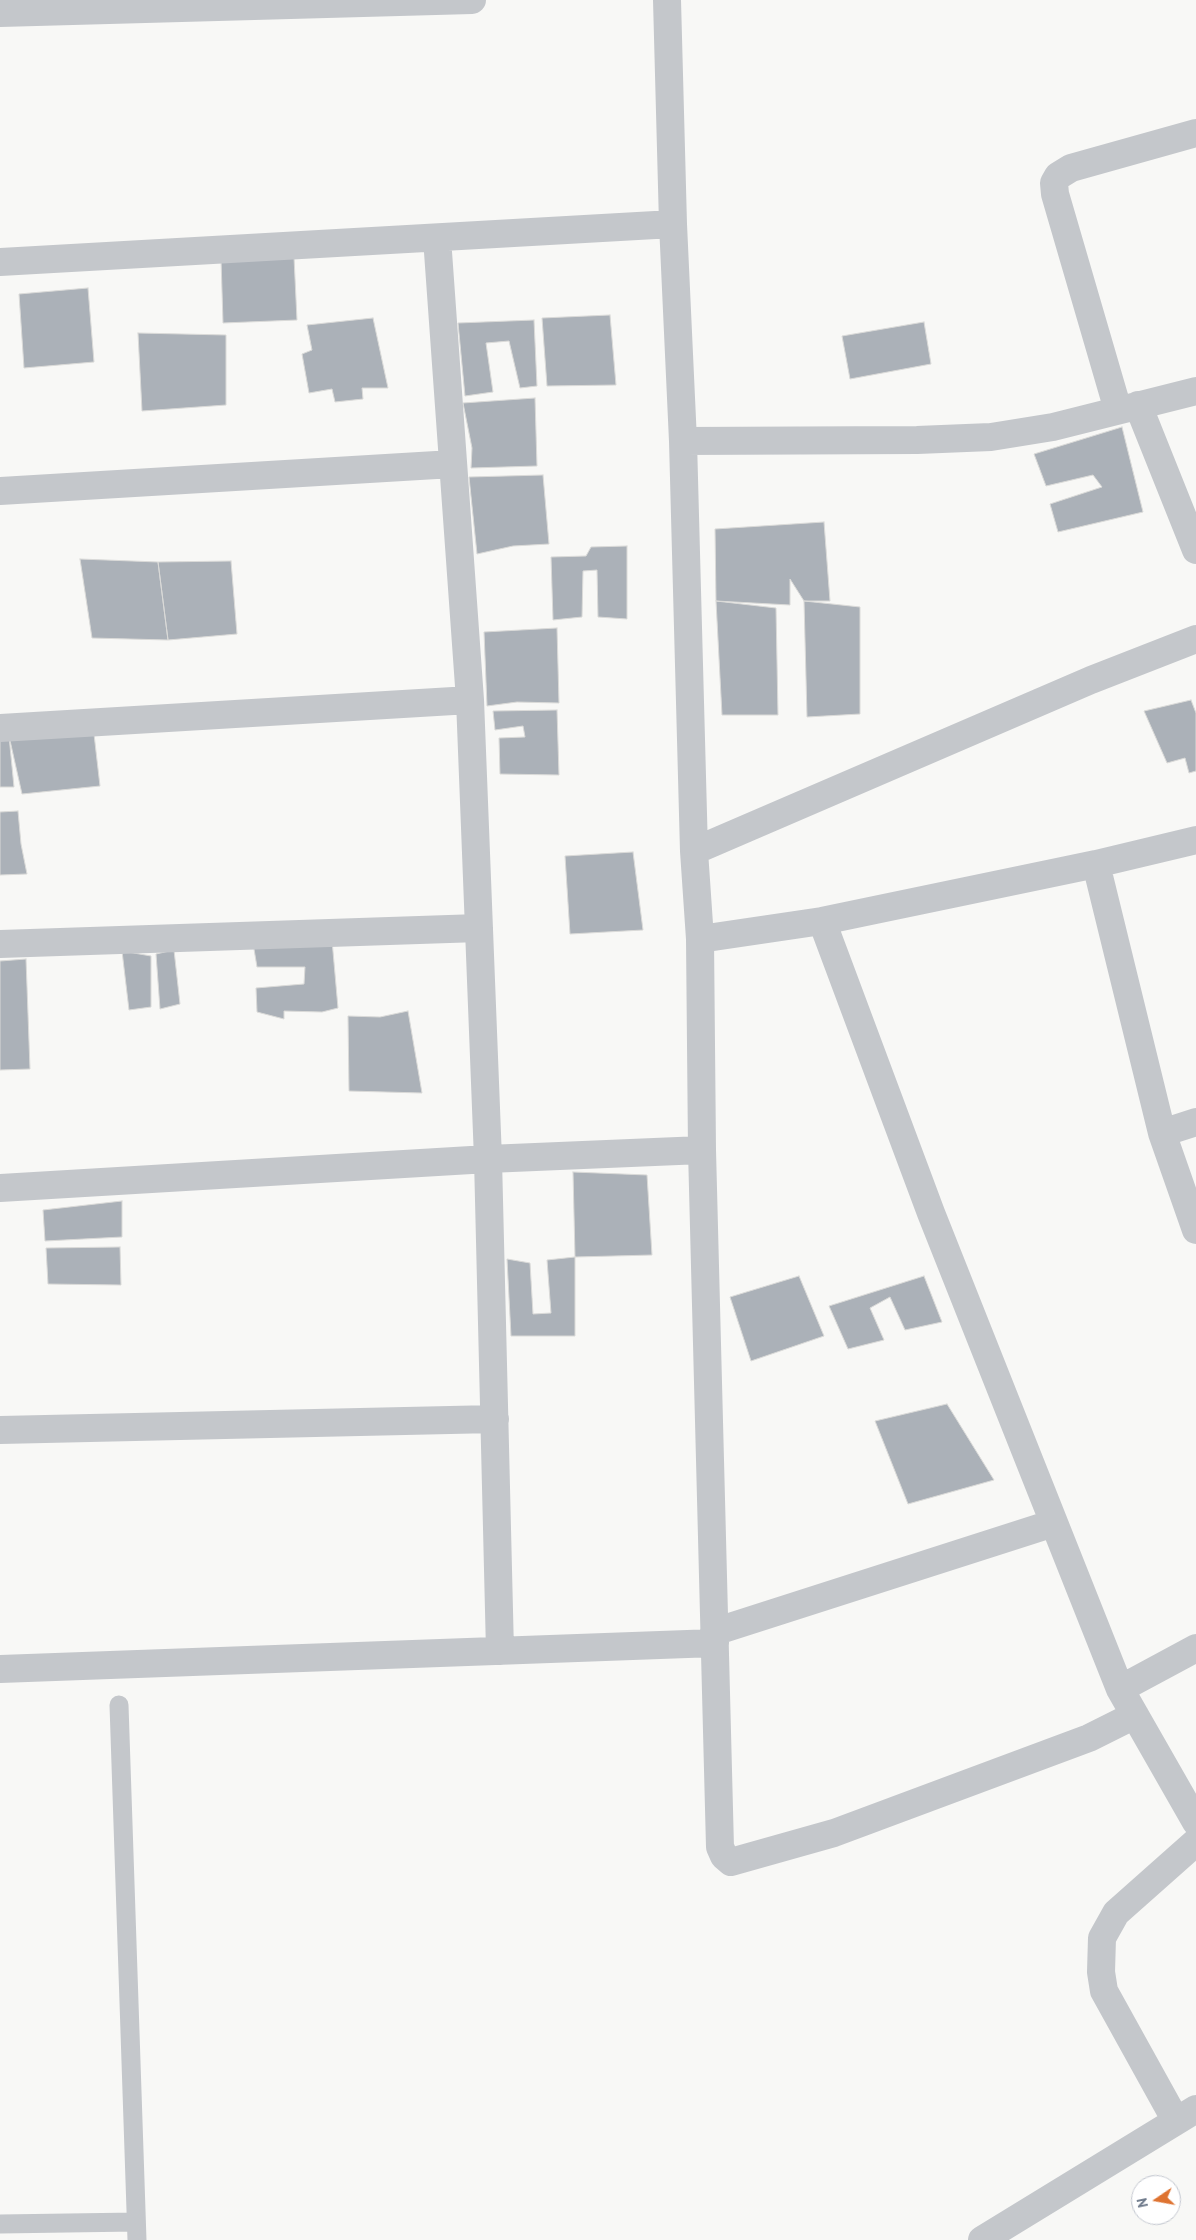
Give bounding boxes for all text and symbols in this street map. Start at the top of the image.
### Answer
north arrow [1131,2175,1181,2225]
text: N [1133,2197,1152,2209]

